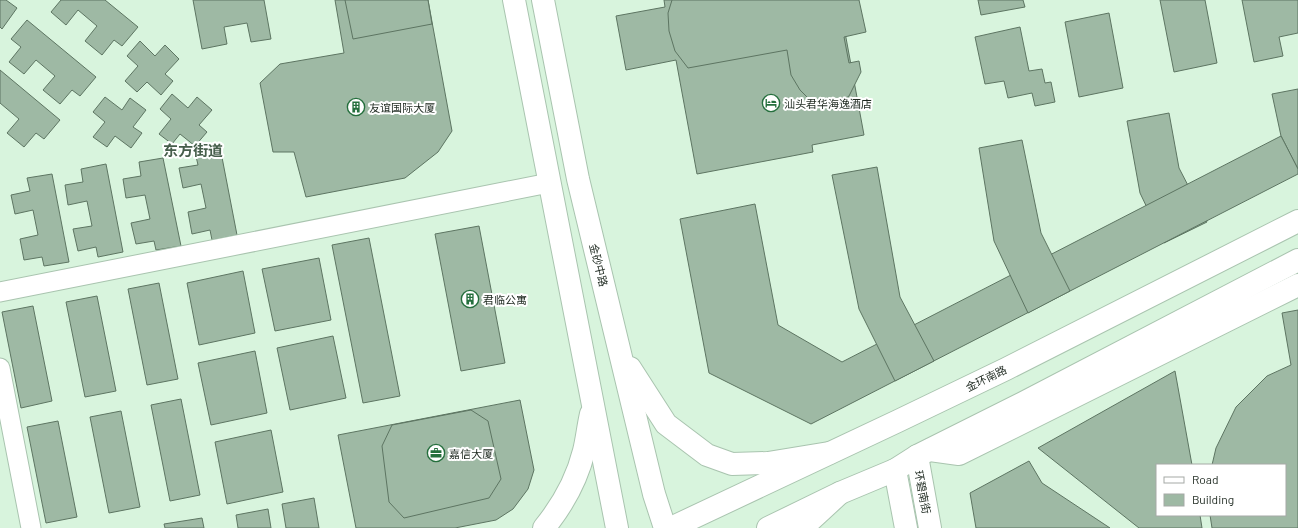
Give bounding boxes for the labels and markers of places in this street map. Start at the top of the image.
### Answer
hotel icon: 汕头君华海逸酒店 [761,93,781,113]
building icon: 友谊国际大厦 [346,97,366,117]
place label: 汕头君华海逸酒店 [784,97,872,110]
place label: 友谊国际大厦 [369,101,435,114]
building icon: 君临公寓 [460,289,480,309]
place label: 君临公寓 [483,293,527,306]
office icon: 嘉信大厦 [426,443,446,463]
place label: 嘉信大厦 [449,447,493,460]

